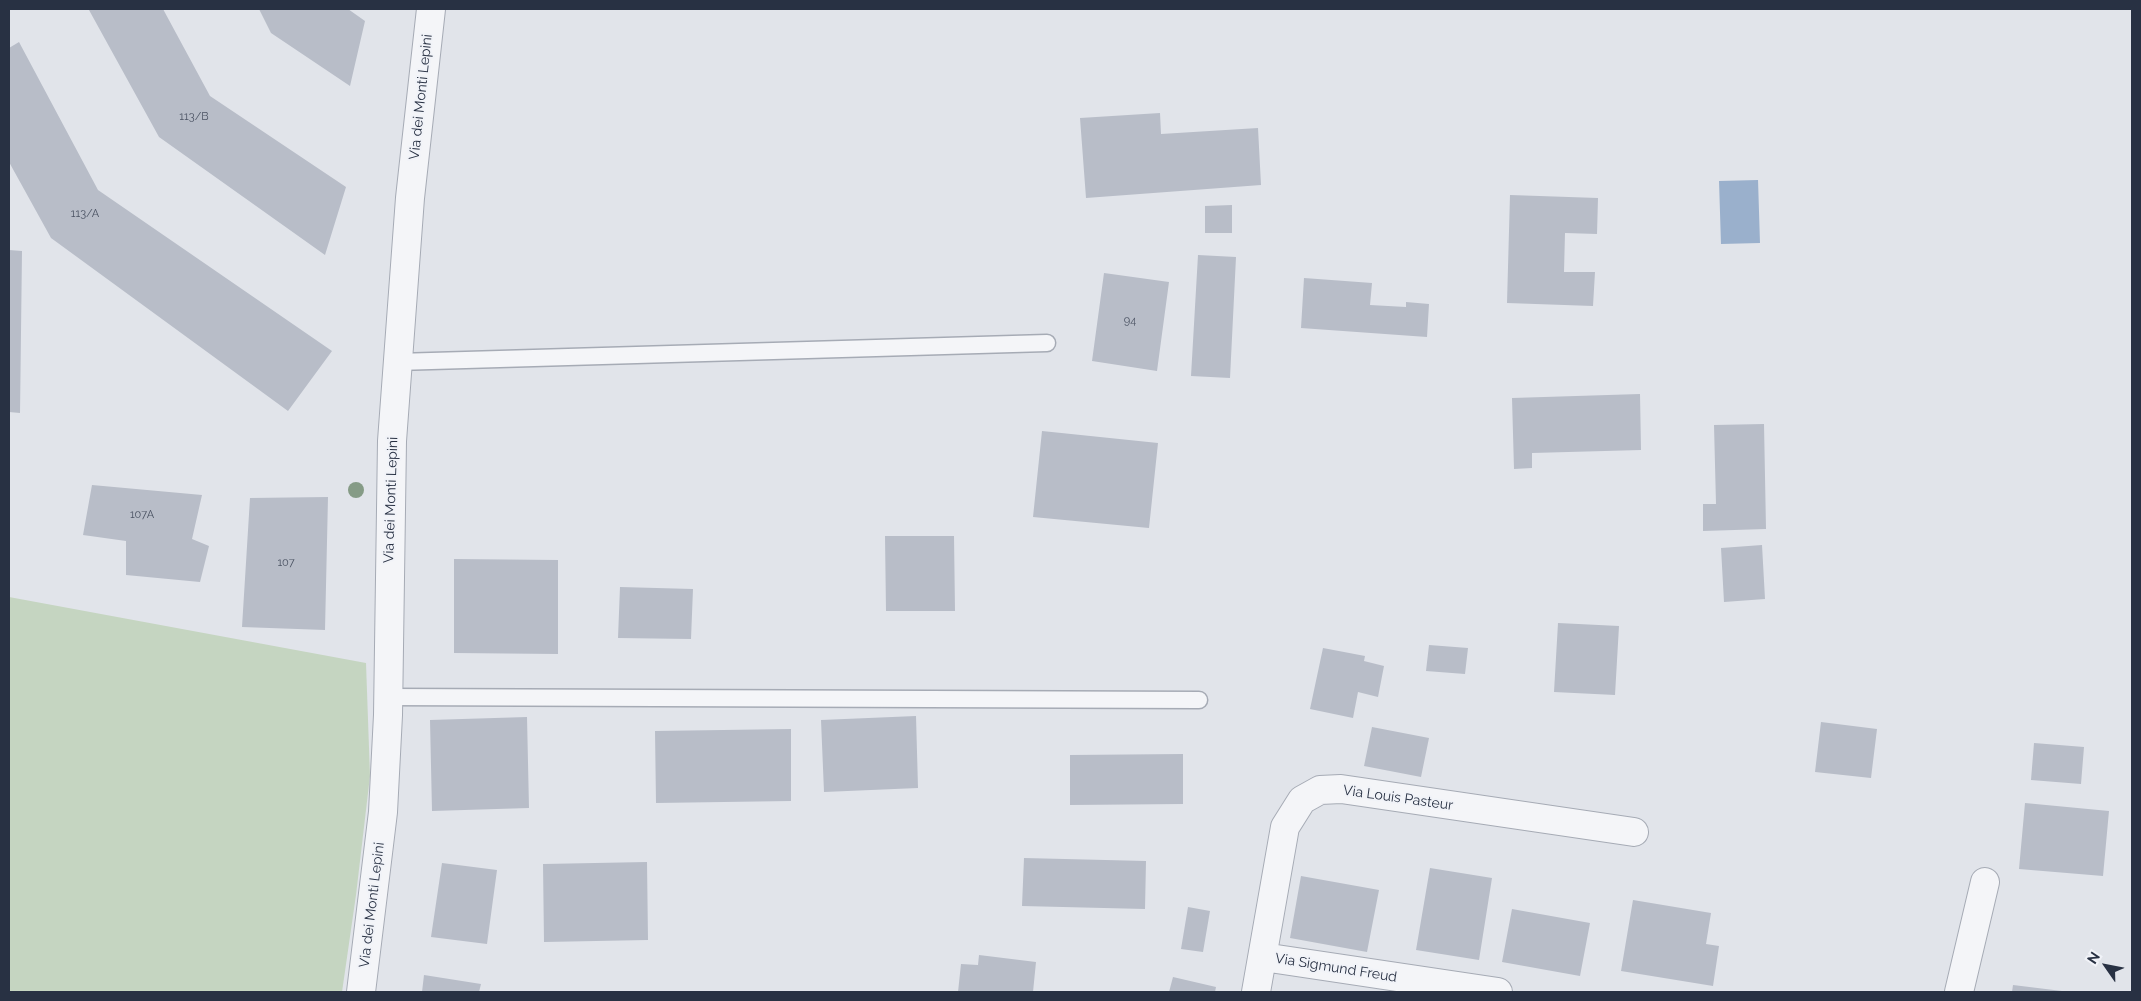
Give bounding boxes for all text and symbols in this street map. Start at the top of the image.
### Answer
street label: Via dei Monti Lepini [406,33,436,161]
house number: 113/B [179,110,209,124]
house number: 113/A [71,207,99,221]
house number: 94 [1124,314,1136,328]
street label: Via dei Monti Lepini [380,437,402,563]
house number: 107A [130,508,154,522]
house number: 107 [277,556,295,570]
street label: Via Louis Pasteur [1342,782,1454,814]
street label: Via dei Monti Lepini [356,841,388,969]
north arrow [2081,941,2131,991]
text: N [2084,949,2103,967]
street label: Via Sigmund Freud [1274,950,1398,986]

